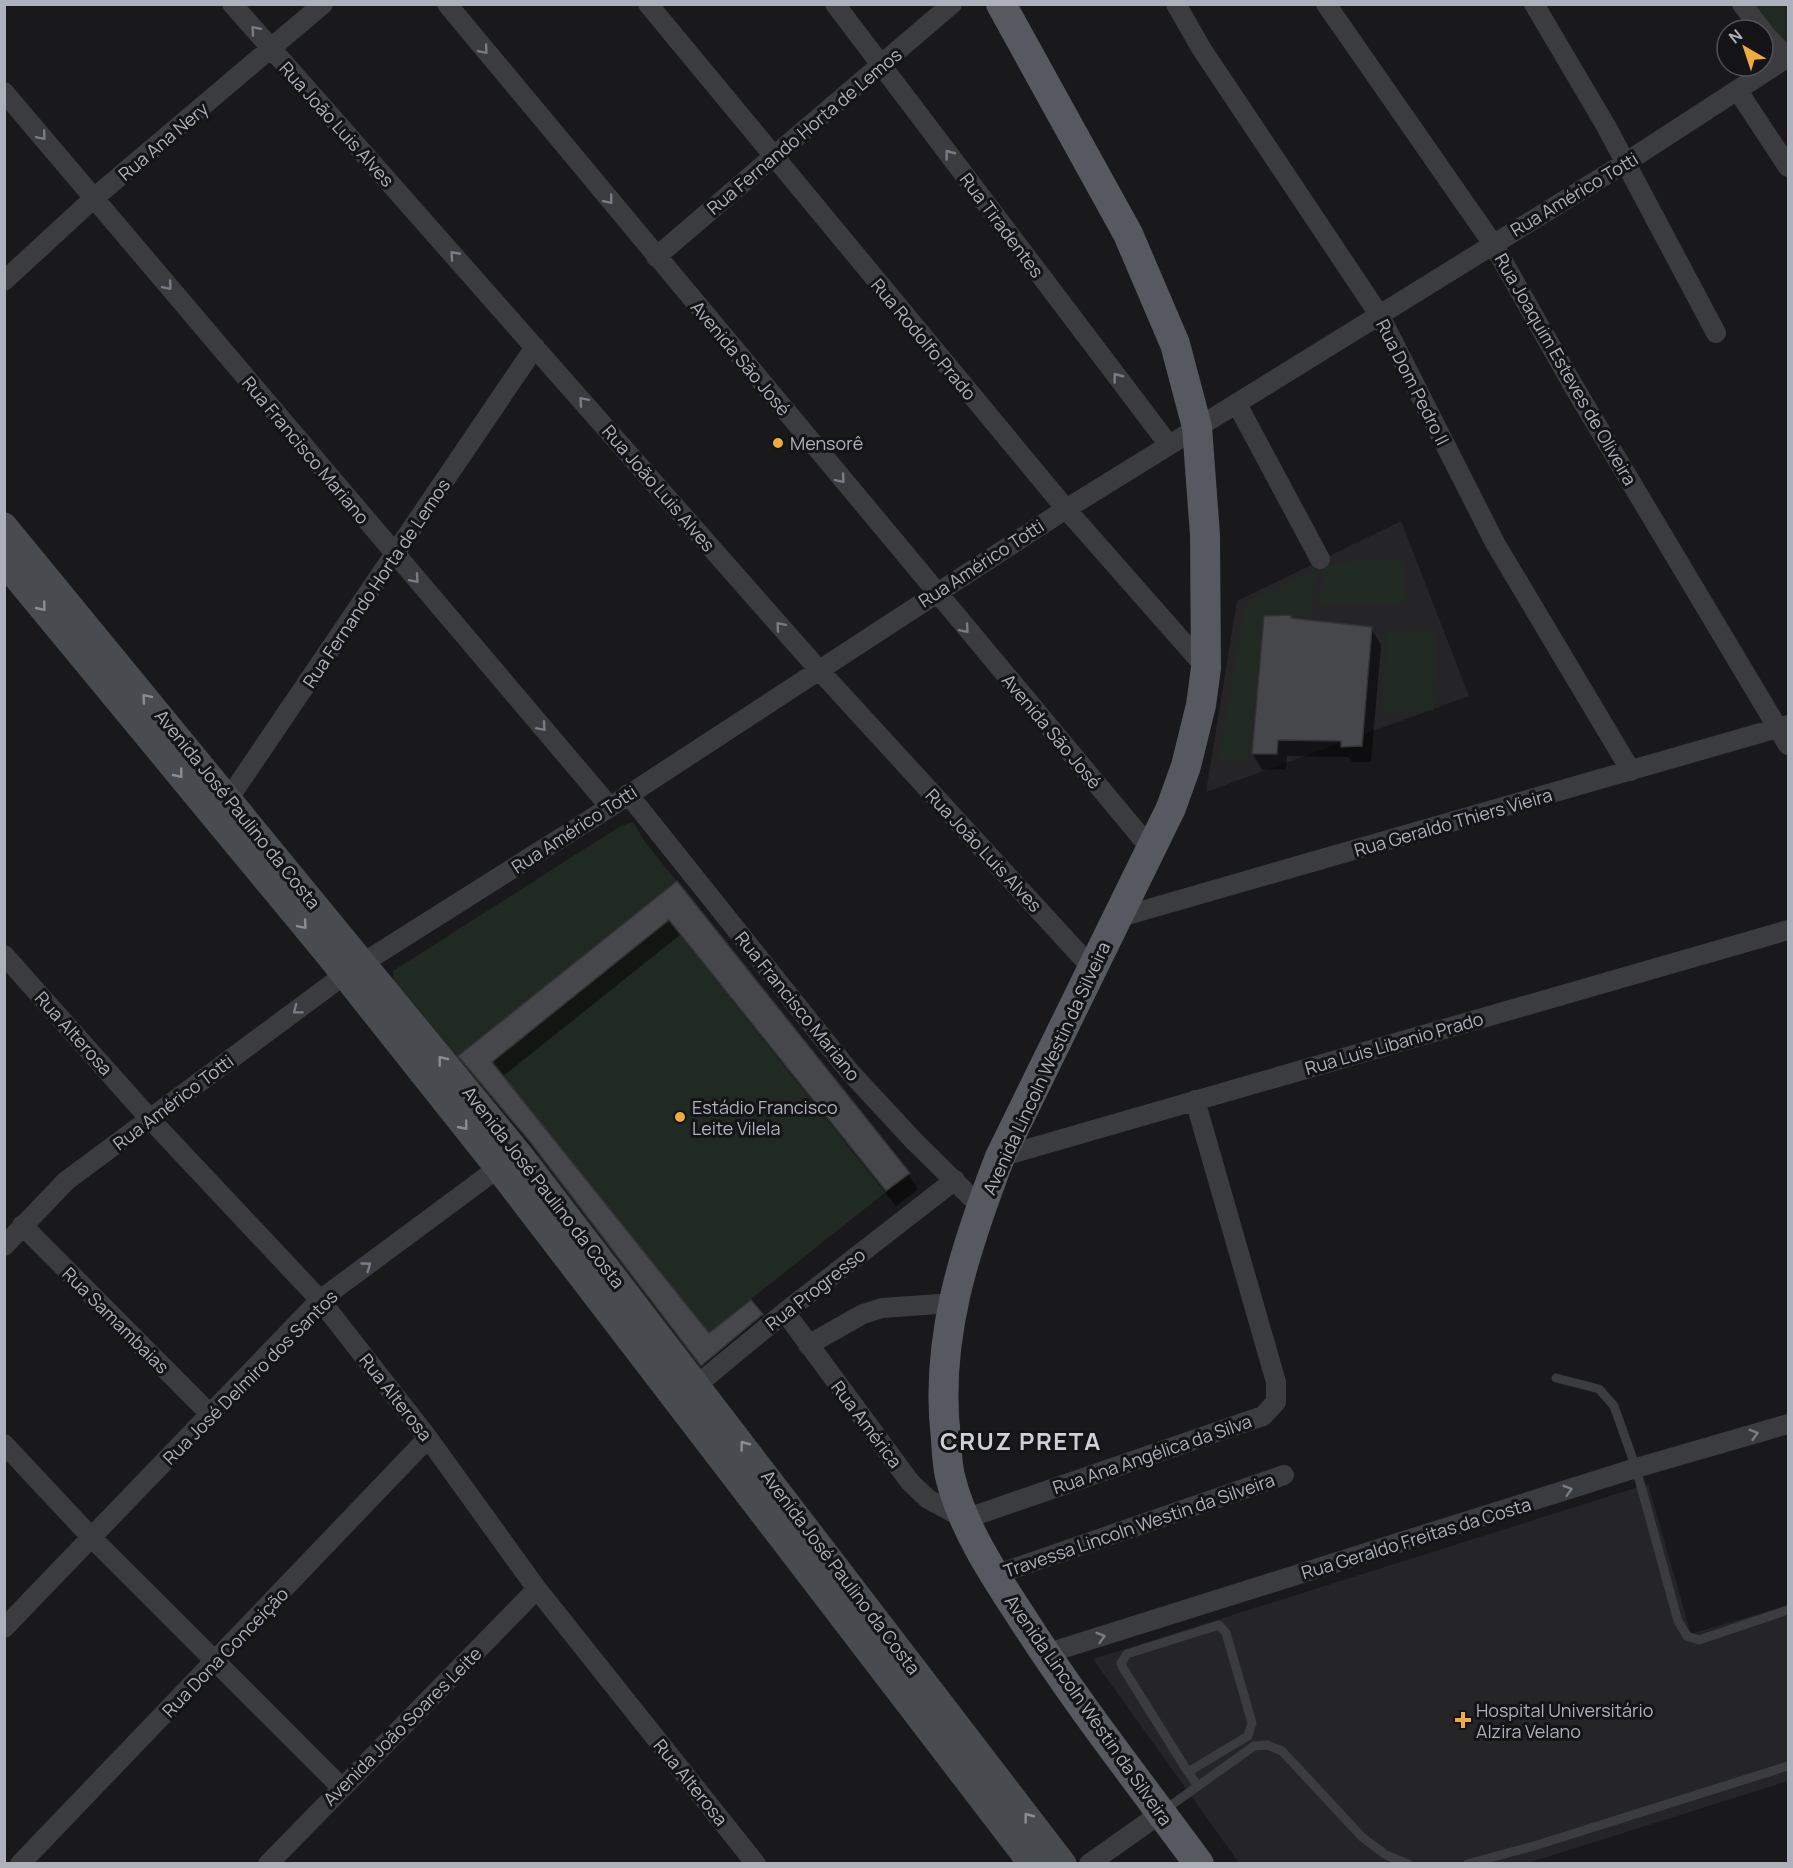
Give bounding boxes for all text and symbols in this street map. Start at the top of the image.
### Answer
north arrow [1715,18,1775,78]
text: N [1724,24,1747,49]
one-way arrow [251,26,262,37]
street label: Rua Fernando Horta de Lemos [702,42,906,220]
one-way arrow [477,43,488,54]
street label: Rua João Luis Alves [274,56,400,192]
street label: Rua Ana Nery [113,96,213,186]
one-way arrow [35,129,46,140]
street label: Rua Américo Totti [1506,146,1642,242]
one-way arrow [945,150,956,161]
street label: Rua Tiradentes [955,168,1049,282]
one-way arrow [601,193,612,204]
street label: Rua Joaquim Esteves de Oliveira [1490,249,1642,489]
one-way arrow [450,251,461,262]
street label: Rua Rodolfo Prado [866,273,982,405]
one-way arrow [161,279,172,290]
street label: Avenida São José [686,295,796,421]
street label: Rua Dom Pedro II [1371,315,1455,449]
street label: Rua Francisco Mariano [237,371,375,529]
one-way arrow [1113,372,1124,383]
one-way arrow [579,397,590,408]
street label: Rua João Luis Alves [597,420,721,556]
place label: Mensorê [790,431,863,455]
marker: Mensorê [771,436,785,450]
one-way arrow [833,472,844,483]
street label: Rua Fernando Horta de Lemos [297,474,455,692]
street label: Rua Américo Totti [914,513,1048,613]
one-way arrow [408,572,419,583]
one-way arrow [34,601,45,612]
one-way arrow [958,622,969,633]
one-way arrow [776,623,787,633]
street label: Avenida São José [997,668,1107,794]
one-way arrow [143,694,154,705]
street label: Avenida José Paulino da Costa [150,704,326,914]
one-way arrow [535,720,546,731]
one-way arrow [171,767,182,778]
street label: Rua Américo Totti [507,779,641,879]
street label: Rua Geraldo Thiers Vieira [1351,782,1555,862]
street label: Rua João Luis Alves [921,783,1047,917]
one-way arrow [296,918,307,929]
street label: Rua Francisco Mariano [730,926,866,1086]
street label: Avenida Lincoln Westin da Silveira [977,938,1115,1198]
street label: Rua Alterosa [30,986,118,1080]
one-way arrow [292,1003,303,1014]
street label: Rua Luis Libanio Prado [1302,1006,1486,1080]
street label: Rua Américo Totti [108,1049,238,1155]
one-way arrow [439,1056,450,1067]
street label: Avenida José Paulino da Costa [458,1081,630,1293]
place label: Estádio Francisco Leite Vilela [692,1095,838,1140]
marker: Estádio Francisco Leite Vilela [673,1110,687,1124]
one-way arrow [457,1119,468,1130]
street label: Rua Progresso [760,1242,870,1336]
street label: Rua Samambaias [57,1261,175,1379]
one-way arrow [361,1262,372,1273]
street label: Rua José Delmiro dos Santos [157,1284,343,1470]
street label: Rua Alterosa [354,1348,438,1446]
street label: Rua América [826,1375,908,1473]
street label: Rua Ana Angélica da Silva [1049,1409,1255,1499]
district label: CRUZ PRETA [940,1424,1102,1457]
one-way arrow [1748,1429,1759,1441]
one-way arrow [740,1441,751,1452]
street label: Avenida José Paulino da Costa [756,1465,926,1679]
street label: Travessa Lincoln Westin da Silveira [1000,1467,1278,1583]
one-way arrow [1562,1485,1573,1497]
street label: Rua Geraldo Freitas da Costa [1298,1492,1534,1584]
street label: Rua Dona Conceição [157,1582,293,1722]
street label: Avenida Lincoln Westin da Silveira [1000,1590,1178,1830]
one-way arrow [1095,1632,1106,1644]
street label: Avenida João Soares Leite [317,1641,487,1811]
place label: Hospital Universitário Alzira Velano [1476,1698,1653,1743]
marker: Hospital Universitário Alzira Velano [1454,1711,1472,1729]
street label: Rua Alterosa [649,1734,733,1830]
one-way arrow [1024,1813,1035,1824]

